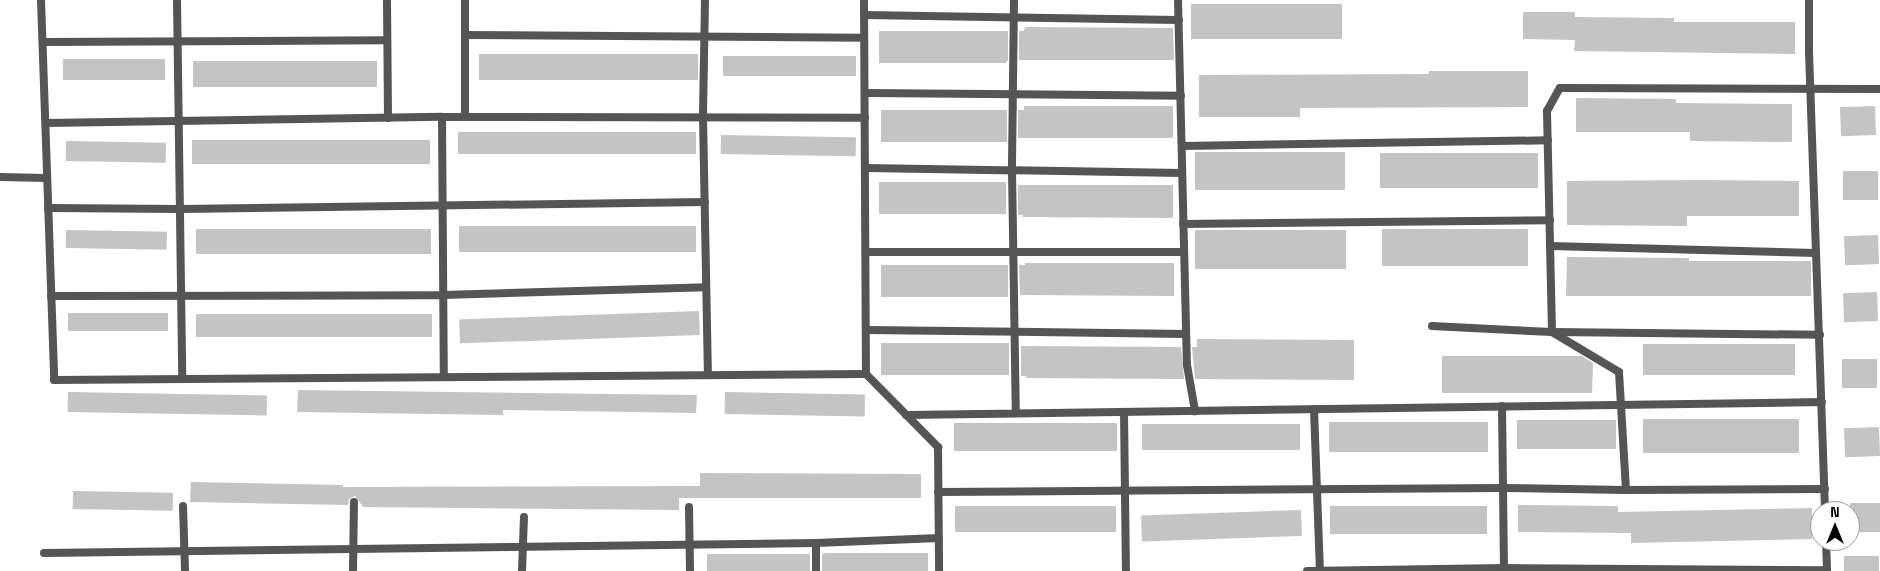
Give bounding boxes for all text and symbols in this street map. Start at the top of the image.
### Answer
north arrow [1810,501,1860,551]
text: N [1830,503,1840,521]

